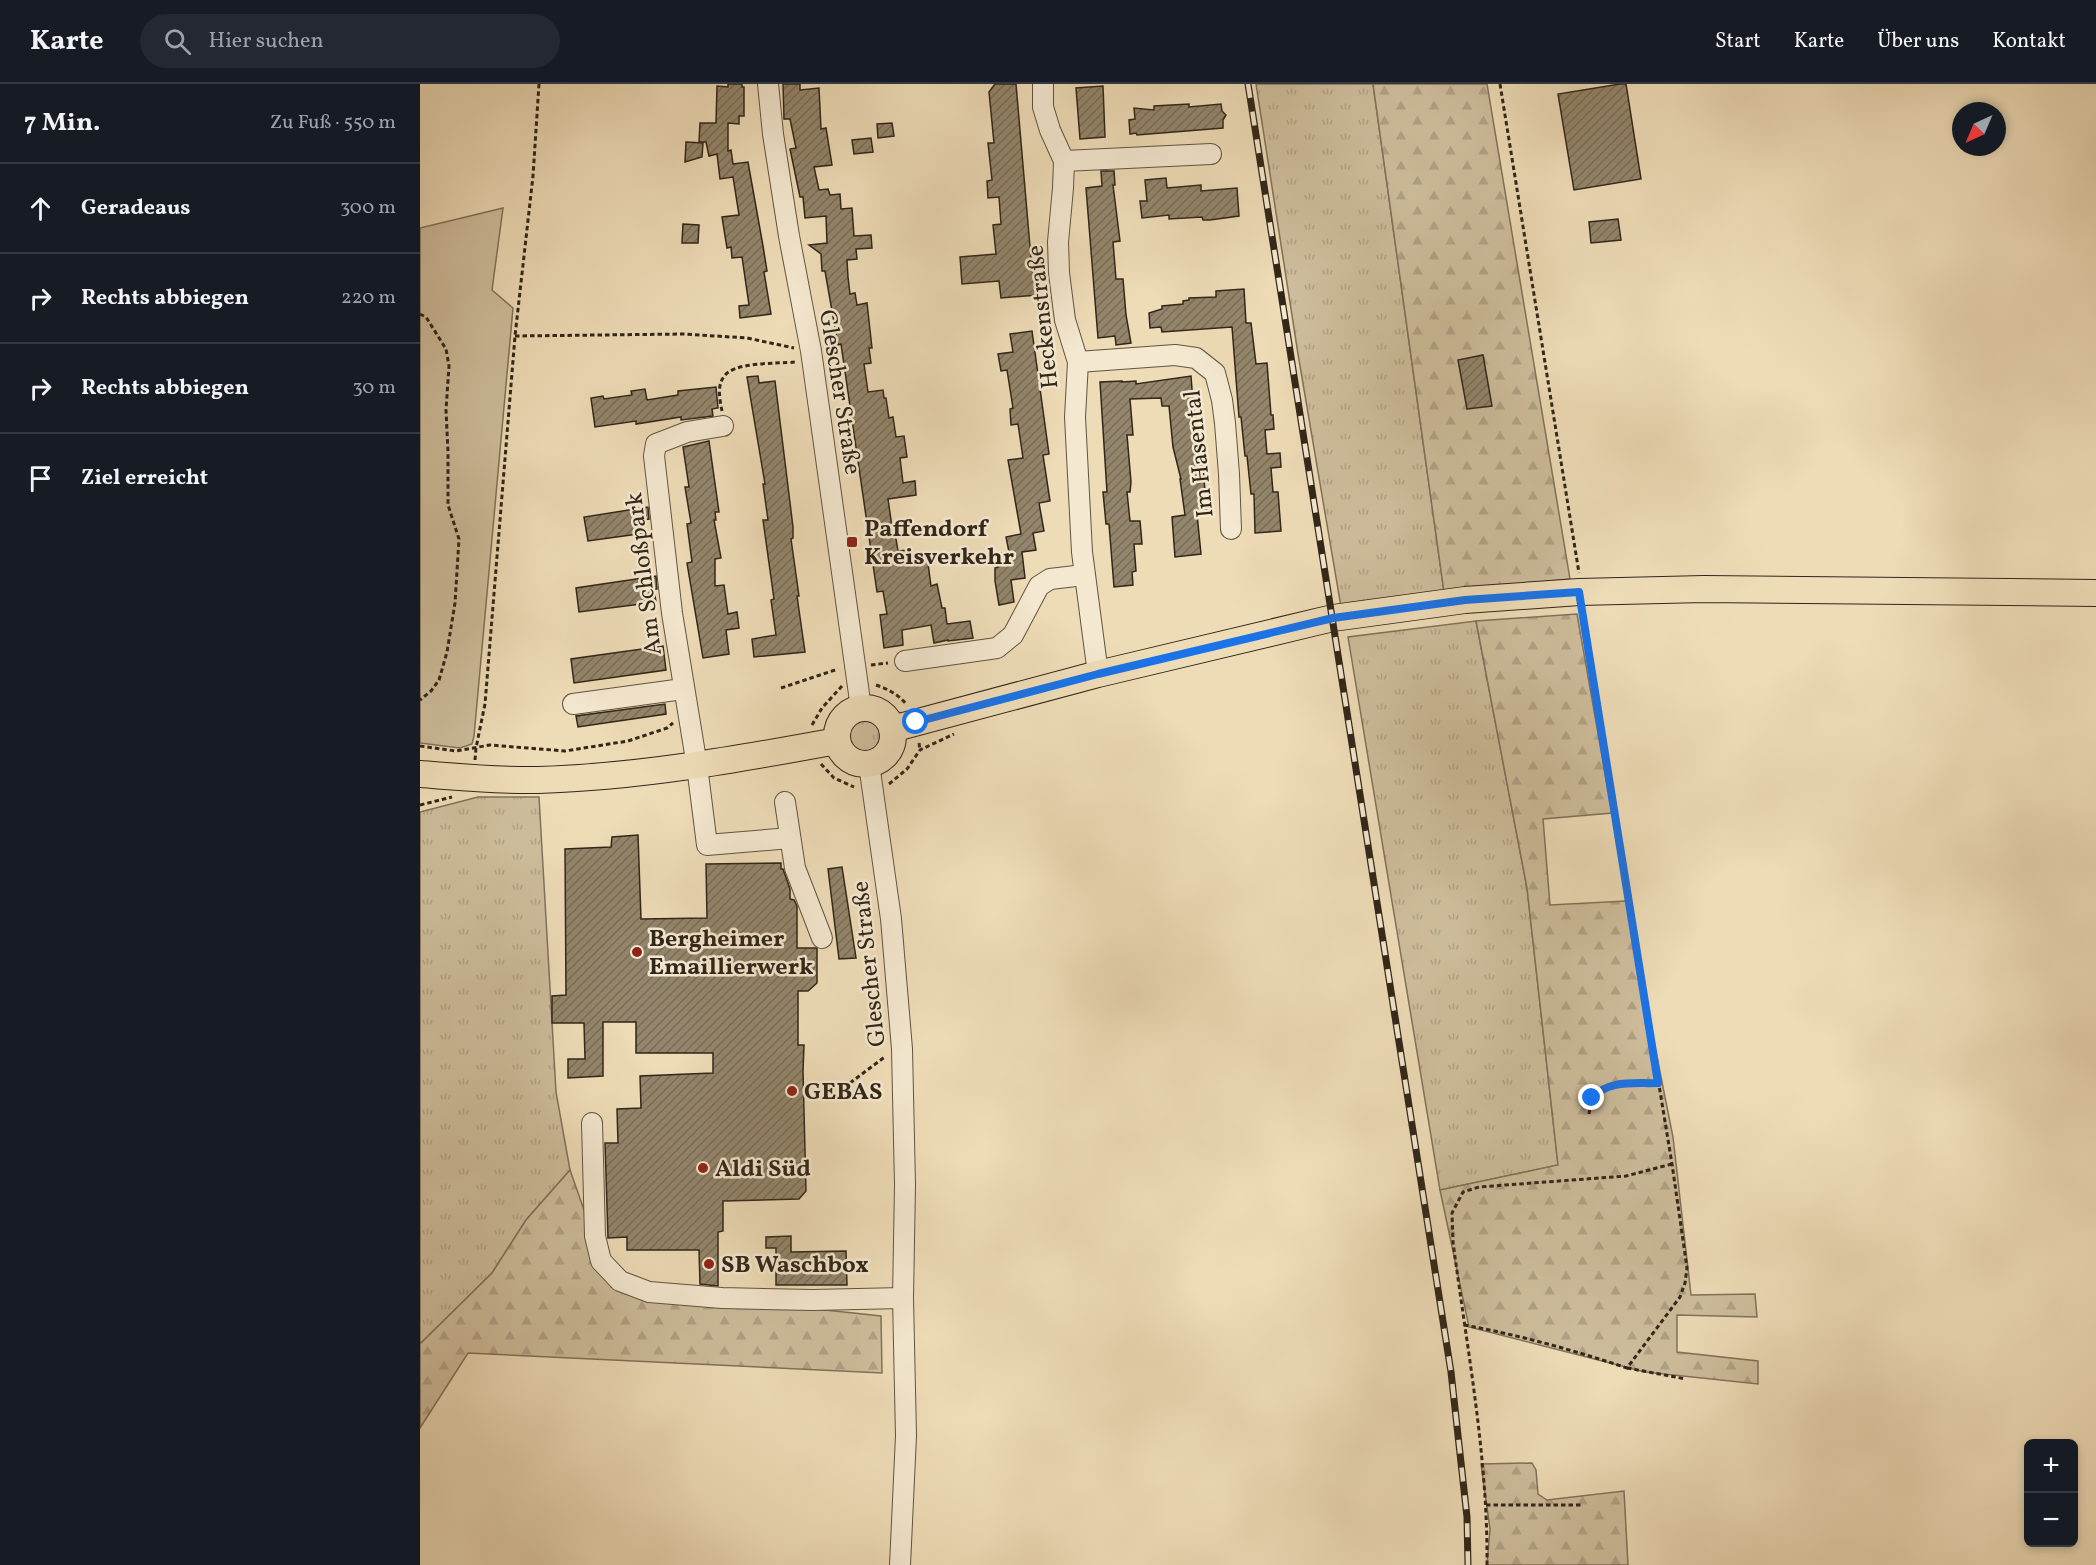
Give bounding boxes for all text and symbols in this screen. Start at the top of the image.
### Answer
search box [140,14,560,68]
text: Karte [30,22,104,61]
icon: search [161,25,194,58]
text: Hier suchen [209,26,324,57]
text: Start [1715,27,1761,56]
text: Karte [1794,27,1844,56]
text: Über uns [1877,27,1959,56]
text: Kontakt [1992,27,2066,56]
north arrow [1952,102,2006,156]
text: 7 Min. [24,105,100,141]
text: Zu Fuß · 550 m [270,109,396,137]
icon: ahead [24,192,57,225]
text: Geradeaus [81,193,191,224]
text: 300 m [340,194,396,222]
street label: Heckenstraße [1020,243,1068,390]
icon: right [24,282,57,315]
text: Rechts abbiegen [81,283,249,314]
text: 220 m [341,284,396,312]
street label: Glescher Straße [809,307,869,477]
icon: right [24,372,57,405]
text: Rechts abbiegen [81,373,249,404]
text: 30 m [352,374,396,402]
street label: Im Hasental [1176,388,1224,519]
icon: arrive [24,462,57,495]
text: Ziel erreicht [81,463,208,494]
street label: Am Schloßpark [618,490,672,657]
place label: Paffendorf Kreisverkehr [864,513,1014,575]
marker: Paffendorf Kreisverkehr [845,535,859,549]
route start [902,708,928,734]
street label: Glescher Straße [844,879,896,1048]
place label: Bergheimer Emaillierwerk [649,923,814,985]
marker: Bergheimer Emaillierwerk [630,945,644,959]
place label: GEBAS [804,1076,882,1110]
marker: GEBAS [785,1084,799,1098]
route end [1578,1084,1604,1110]
place label: Aldi Süd [715,1153,811,1187]
marker: Aldi Süd [696,1161,710,1175]
place label: SB Waschbox [721,1249,869,1283]
marker: SB Waschbox [702,1257,716,1271]
map controls [2024,1439,2078,1547]
button: + [2024,1439,2078,1493]
button: − [2024,1493,2078,1547]

